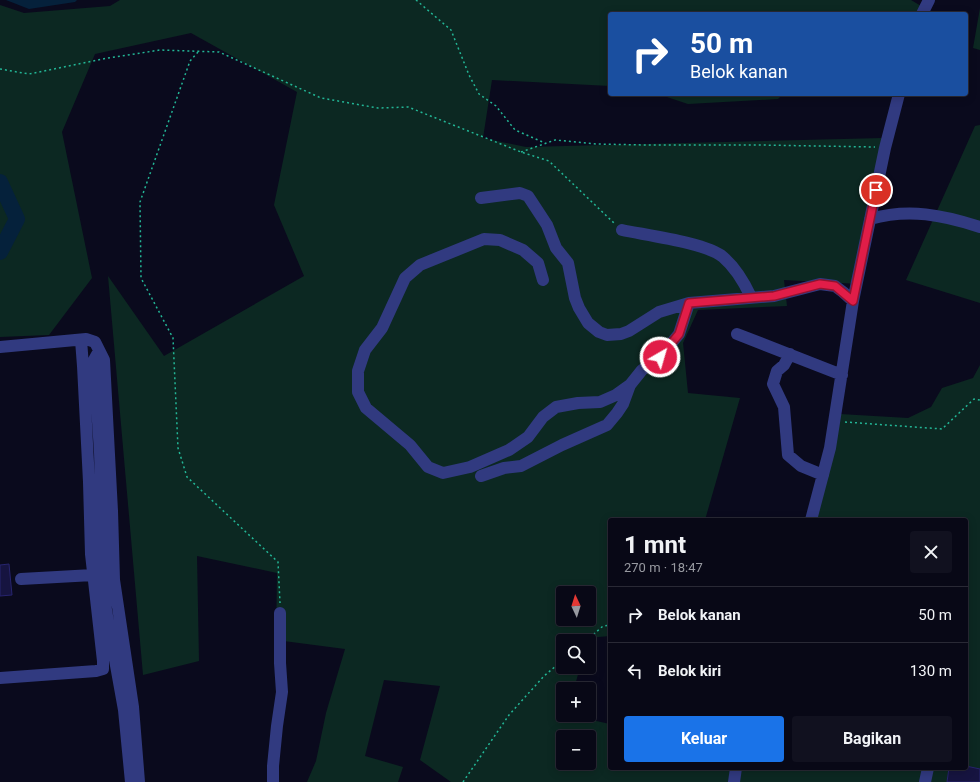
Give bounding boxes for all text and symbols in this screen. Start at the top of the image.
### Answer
text: 50 m [690,27,753,60]
icon: right [624,28,676,80]
text: Belok kanan [690,61,788,82]
pin [859,173,893,207]
icon: arrive [865,179,887,201]
position arrow [639,336,681,378]
text: 1 mnt [624,531,686,559]
button: close [910,531,952,573]
text: 270 m · 18:47 [624,560,703,575]
north arrow [556,586,596,626]
map controls [556,586,596,770]
icon: right [624,604,646,626]
text: Belok kanan [658,606,741,624]
text: 50 m [918,606,952,624]
button: search [556,634,596,674]
icon: left [624,660,646,682]
text: Belok kiri [658,662,721,680]
text: 130 m [910,662,952,680]
button: + [556,682,596,722]
button: Keluar [624,716,784,762]
button: Bagikan [792,716,952,762]
button: − [556,730,596,770]

